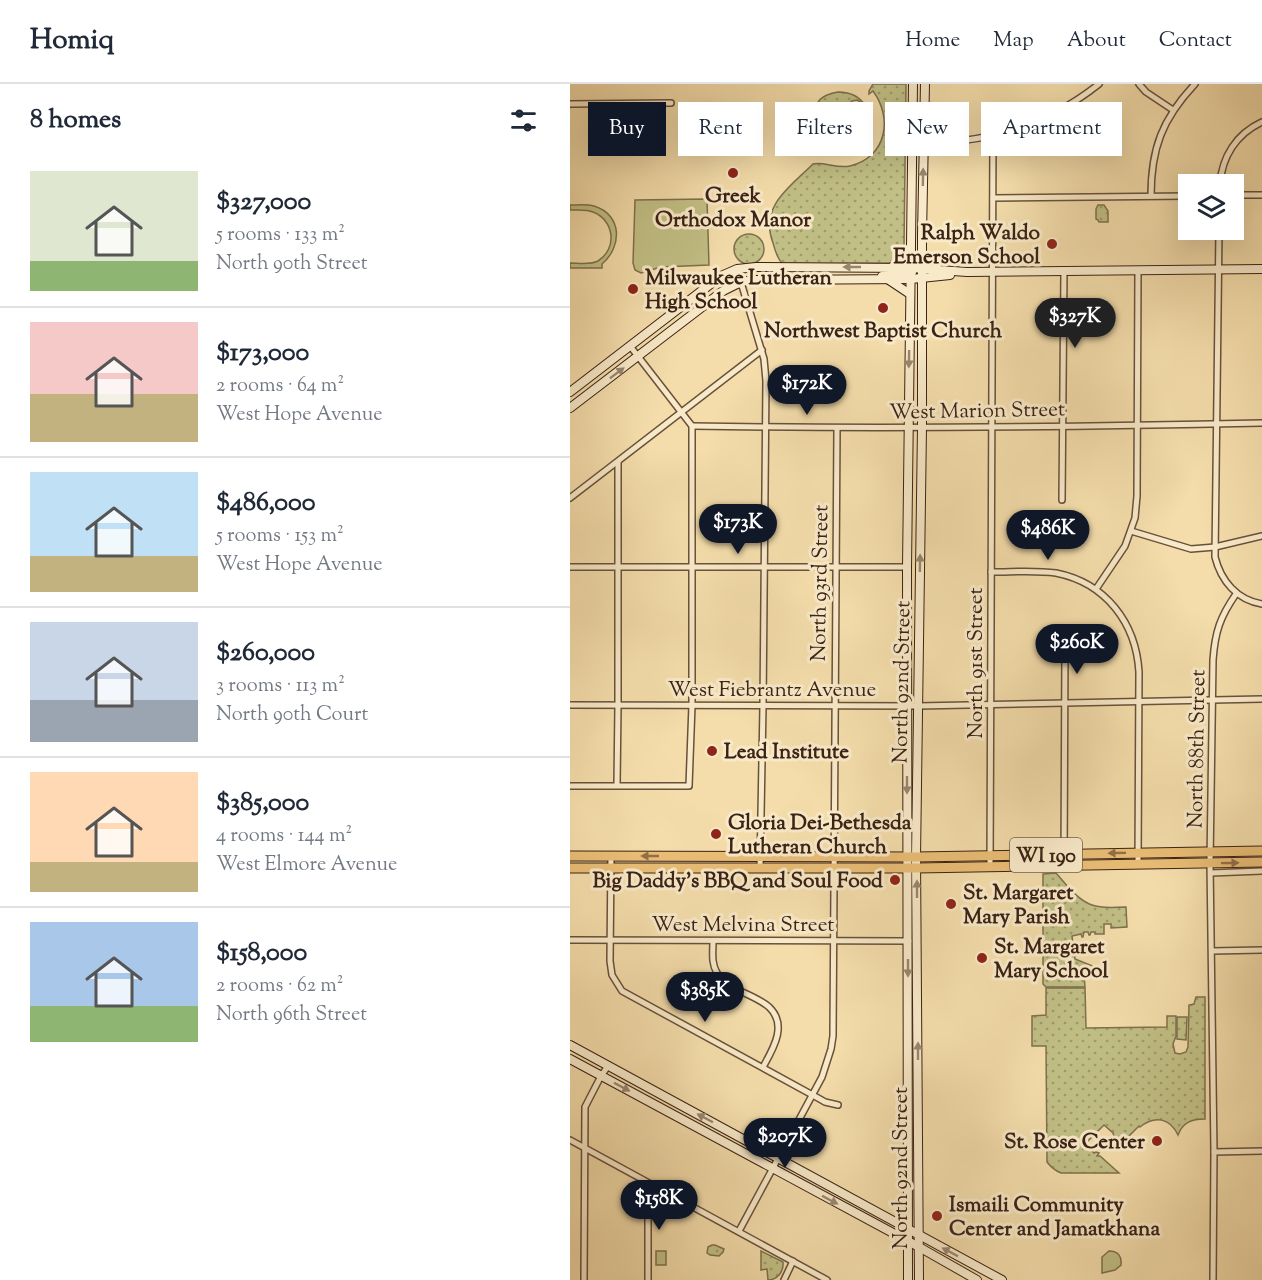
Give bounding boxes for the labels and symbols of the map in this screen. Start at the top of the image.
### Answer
marker: Greek Orthodox Manor [726,166,740,180]
one-way arrow [918,167,928,186]
place label: Greek Orthodox Manor [655,182,811,236]
place label: Ralph Waldo Emerson School [893,219,1041,273]
marker: Ralph Waldo Emerson School [1045,237,1059,251]
one-way arrow [843,262,862,272]
place label: Milwaukee Lutheran High School [645,264,833,318]
marker: Milwaukee Lutheran High School [626,282,640,296]
pin: $327K [1033,298,1117,349]
marker: Northwest Baptist Church [876,301,890,315]
place label: Northwest Baptist Church [764,317,1003,347]
one-way arrow [904,349,914,368]
pin: $172K [765,365,849,416]
one-way arrow [609,367,624,379]
street label: West Marion Street [889,395,1065,429]
pin: $173K [696,504,780,555]
street label: North 93rd Street [805,504,837,662]
pin: $486K [1006,510,1090,561]
one-way arrow [915,554,925,573]
street label: North 91st Street [962,587,992,739]
street label: North 92nd Street [887,600,919,764]
pin: $260K [1035,624,1119,675]
street label: North 88th Street [1182,669,1214,829]
street label: West Fiebrantz Avenue [668,676,876,706]
place label: Lead Institute [724,738,849,768]
marker: Lead Institute [705,744,719,758]
one-way arrow [902,775,912,794]
place label: Gloria Dei-Bethesda Lutheran Church [728,809,912,863]
marker: Gloria Dei-Bethesda Lutheran Church [709,827,723,841]
road number: WI 190 [1010,838,1082,872]
one-way arrow [1107,849,1126,858]
one-way arrow [641,852,660,861]
one-way arrow [1221,858,1240,867]
place label: Big Daddy's BBQ and Soul Food [592,867,883,897]
marker: Big Daddy's BBQ and Soul Food [888,873,902,887]
one-way arrow [912,879,922,898]
place label: St. Margaret Mary Parish [963,879,1074,933]
marker: St. Margaret Mary Parish [944,897,958,911]
street label: West Melvina Street [651,911,835,941]
place label: St. Margaret Mary School [994,933,1108,987]
marker: St. Margaret Mary School [975,951,989,965]
one-way arrow [903,958,913,977]
pin: $385K [663,972,747,1023]
one-way arrow [913,1042,923,1061]
one-way arrow [613,1082,630,1092]
street label: North 92nd Street [887,1087,917,1249]
one-way arrow [697,1113,714,1123]
pin: $207K [743,1118,827,1169]
place label: St. Rose Center [1004,1128,1145,1158]
marker: St. Rose Center [1150,1134,1164,1148]
pin: $158K [617,1180,701,1231]
place label: Ismaili Community Center and Jamatkhana [949,1191,1161,1245]
one-way arrow [822,1195,839,1205]
marker: Ismaili Community Center and Jamatkhana [930,1209,944,1223]
one-way arrow [941,1248,959,1258]

